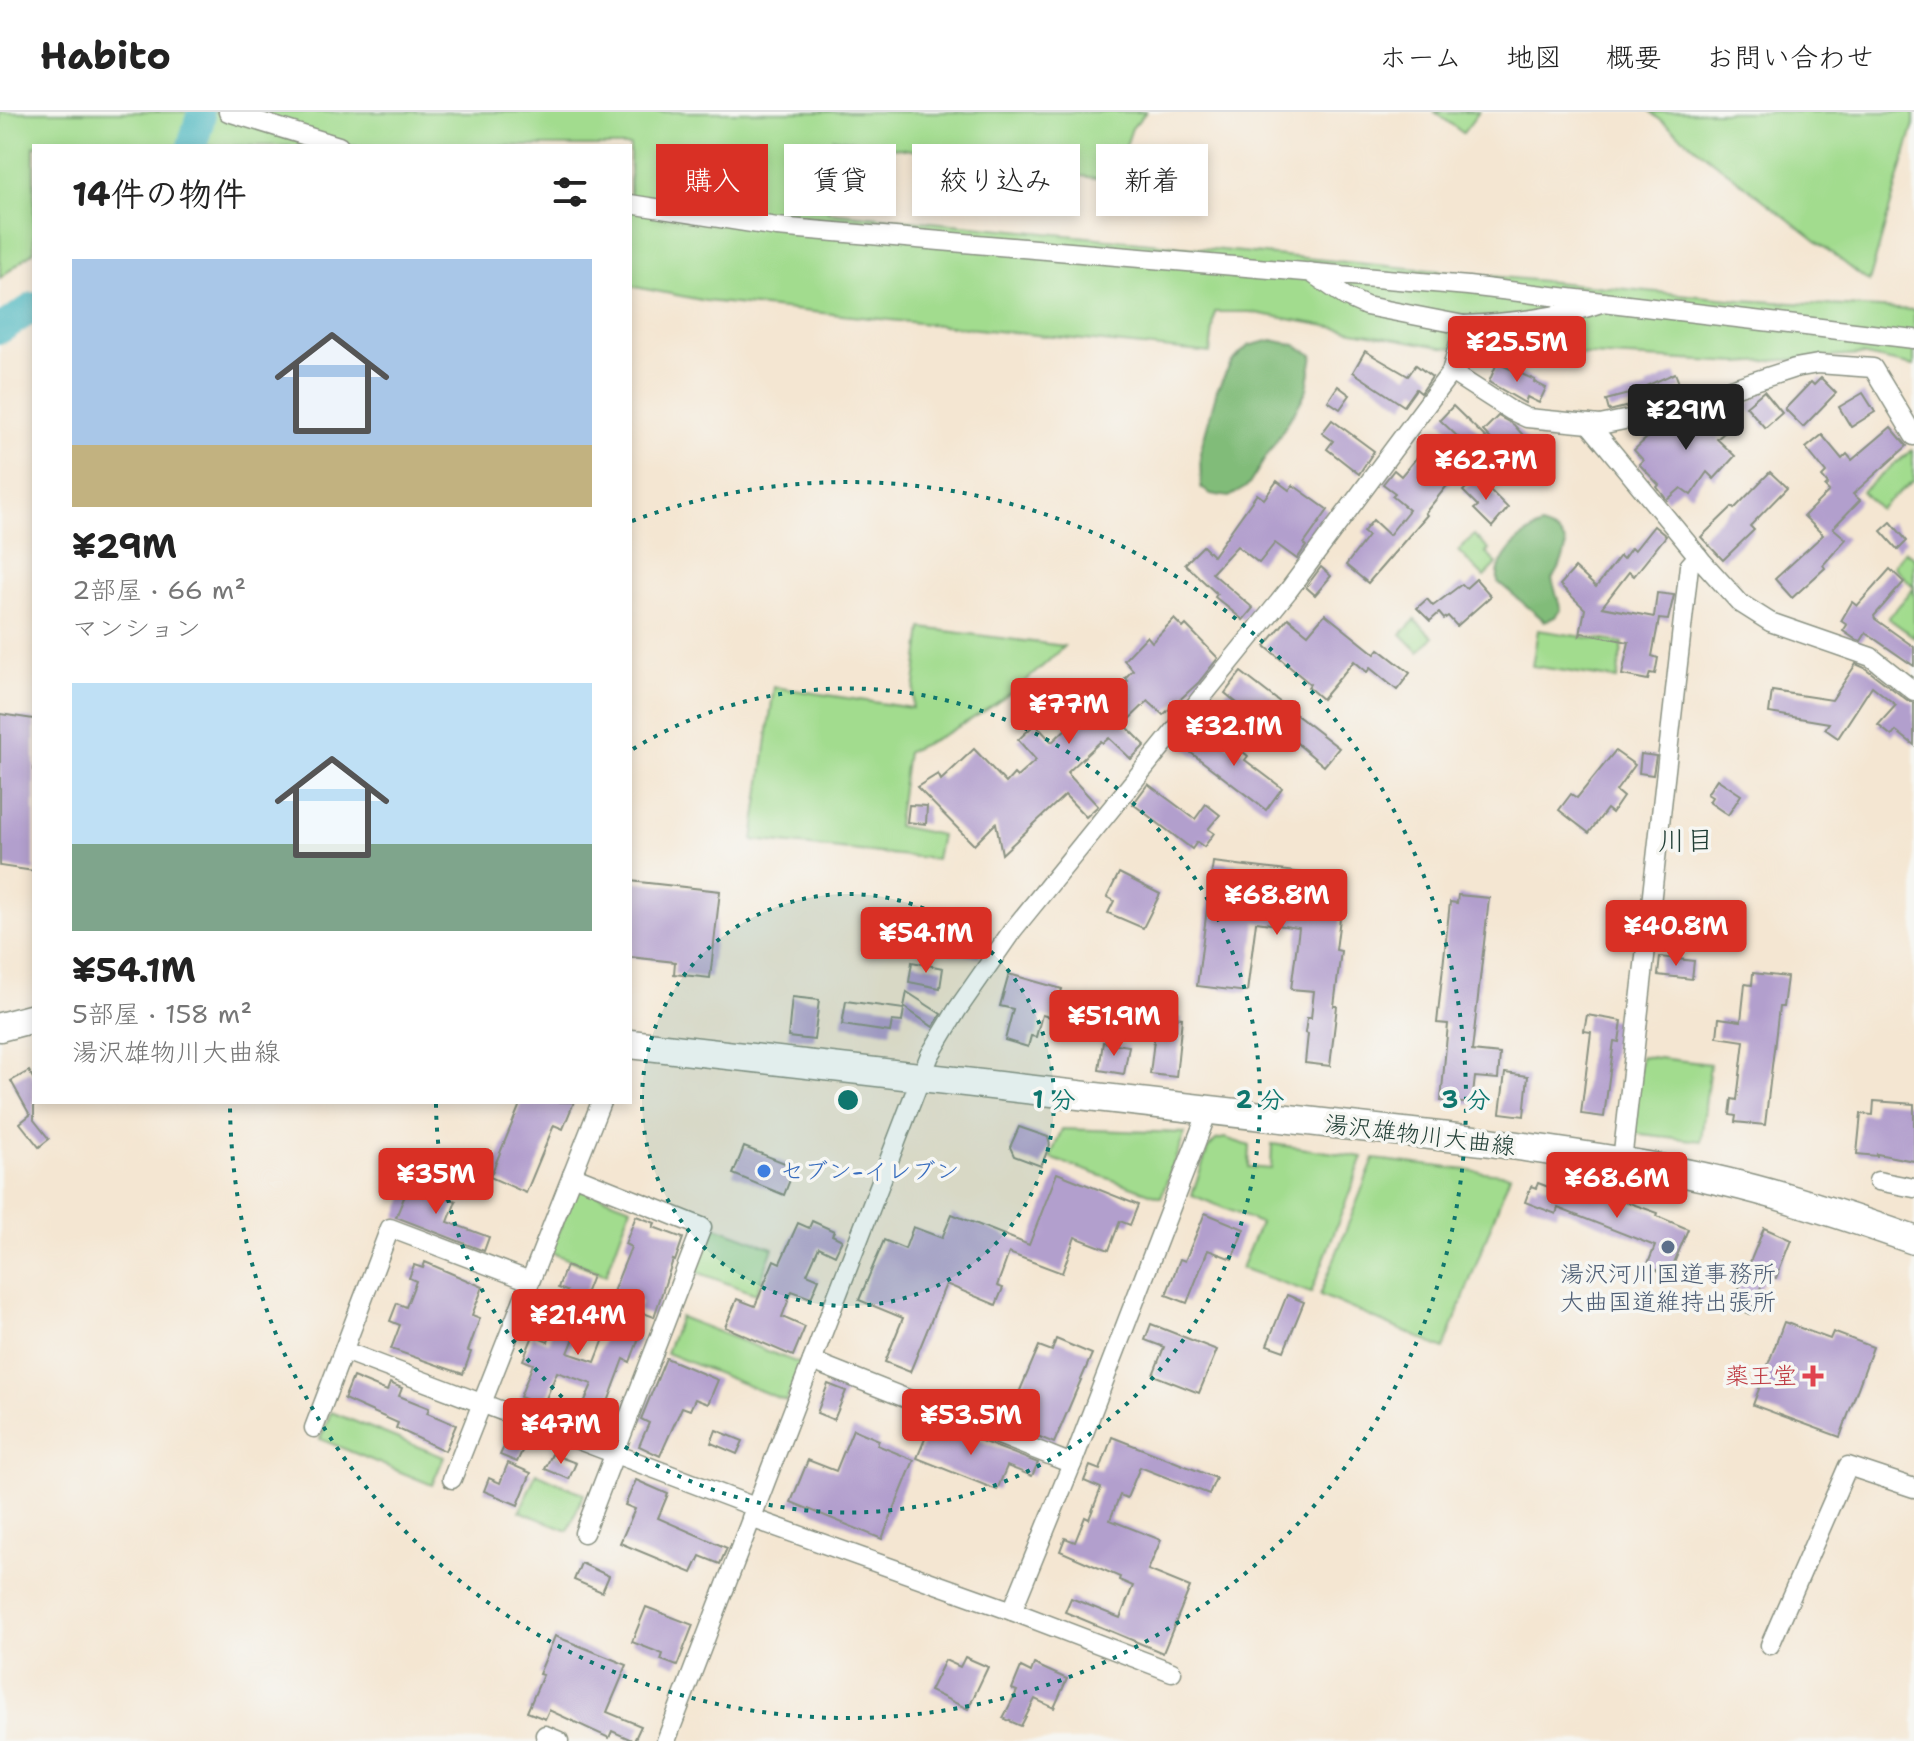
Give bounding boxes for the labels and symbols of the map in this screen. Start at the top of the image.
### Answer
pin: ¥25.5M [1452,316,1582,384]
pin: ¥29M [1639,384,1733,452]
pin: ¥62.7M [1421,434,1551,502]
pin: ¥77M [1022,678,1116,746]
pin: ¥32.1M [1169,700,1299,768]
district label: 川目 [1658,821,1714,859]
pin: ¥68.8M [1212,869,1342,937]
pin: ¥40.8M [1611,900,1741,968]
pin: ¥54.1M [861,907,991,975]
pin: ¥51.9M [1049,990,1179,1058]
text: 1 分 [1032,1084,1076,1116]
text: 2 分 [1235,1084,1285,1116]
text: 3 分 [1441,1084,1491,1116]
centre of rings [834,1086,862,1114]
street label: 湯沢雄物川大曲線 [1323,1107,1517,1163]
pin: ¥35M [389,1148,483,1216]
pin: ¥68.6M [1552,1152,1682,1220]
place label: セブン-イレブン [780,1155,960,1187]
marker: セブン-イレブン [755,1162,773,1180]
marker: 湯沢河川国道事務所 大曲国道維持出張所 [1659,1238,1677,1256]
place label: 湯沢河川国道事務所 大曲国道維持出張所 [1560,1258,1776,1318]
pin: ¥21.4M [513,1289,643,1357]
place label: 薬王堂 [1725,1360,1797,1392]
marker: 薬王堂 [1804,1367,1822,1385]
pin: ¥53.5M [906,1389,1036,1457]
pin: ¥47M [514,1398,608,1466]

